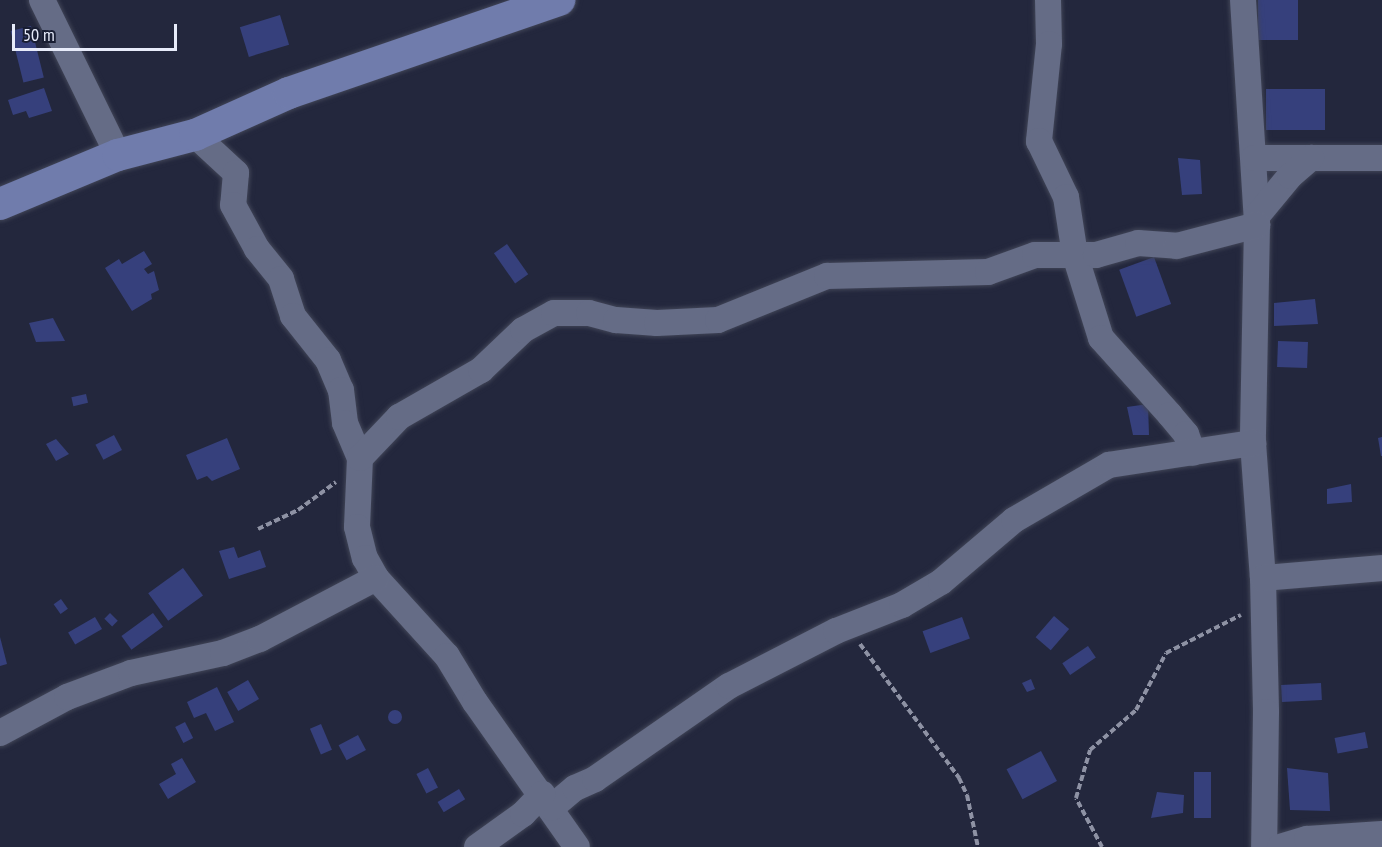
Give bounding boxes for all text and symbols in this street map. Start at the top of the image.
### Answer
scale bar [15,12,180,50]
text: 50 m [23,23,55,46]

